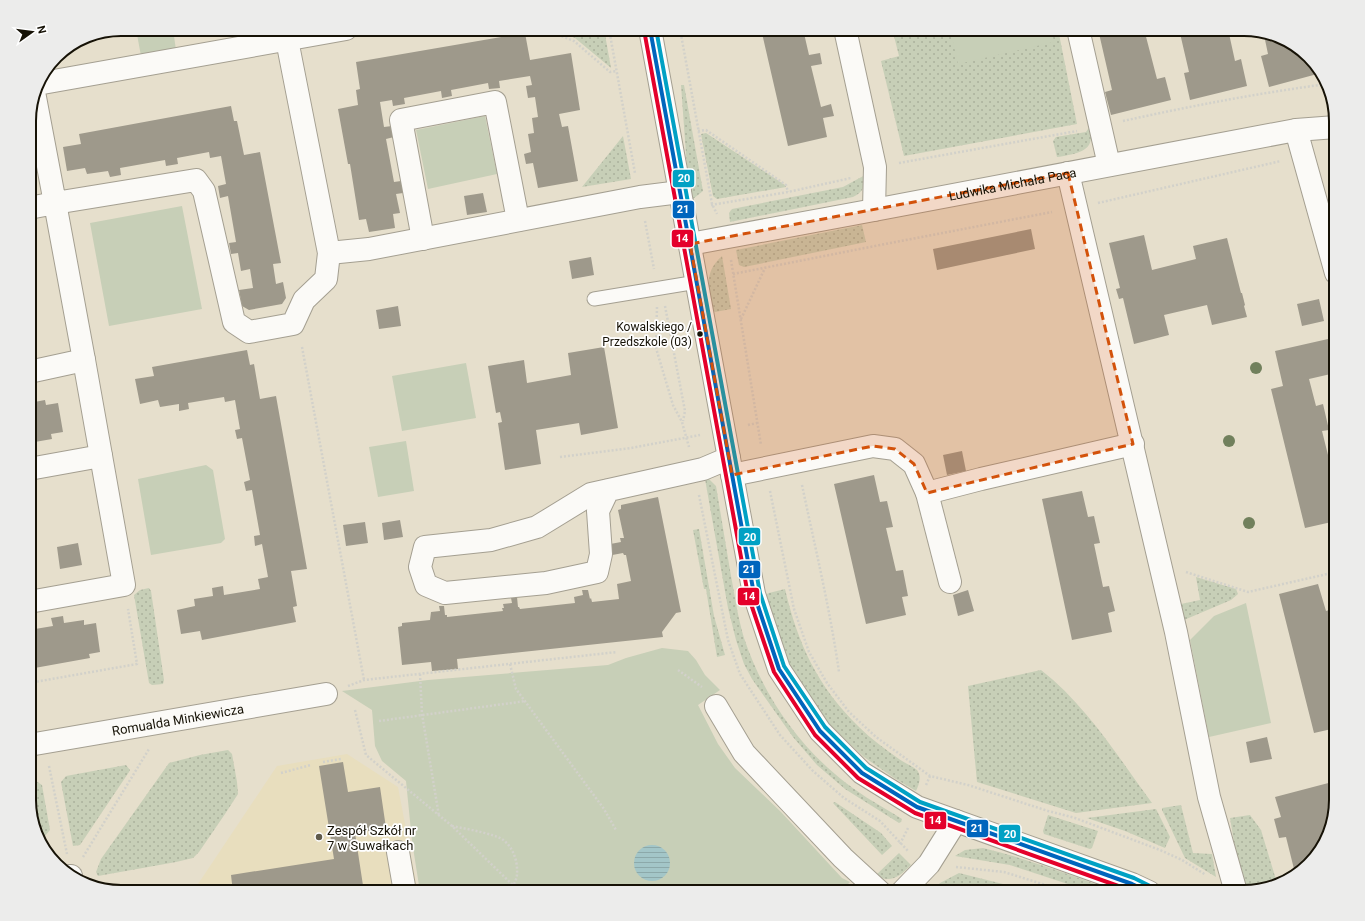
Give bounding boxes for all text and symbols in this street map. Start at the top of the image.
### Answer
north arrow [12,12,52,52]
text: N [34,24,49,35]
street label: Ludwika Michała Paca [947,164,1078,203]
line badge: 20 [672,169,695,188]
text: 20 [678,172,690,185]
line badge: 21 [672,200,695,219]
text: 21 [677,203,689,216]
line badge: 14 [671,229,694,248]
text: 14 [676,232,689,245]
place label: Kowalskiego / Przedszkole (03) [602,320,692,349]
marker: Kowalskiego / Przedszkole (03) [695,329,705,339]
line badge: 20 [738,527,761,546]
text: 20 [744,531,756,544]
line badge: 21 [738,560,761,579]
text: 21 [743,563,755,576]
line badge: 14 [737,587,760,606]
text: 14 [743,590,756,603]
street label: Romualda Minkiewicza [111,701,245,738]
line badge: 14 [924,811,947,830]
text: 14 [929,814,942,827]
line badge: 21 [966,819,989,838]
text: 21 [971,822,983,835]
place label: Zespół Szkół nr 7 w Suwałkach [327,823,417,853]
line badge: 20 [998,824,1021,843]
text: 20 [1004,828,1016,841]
marker: Zespół Szkół nr 7 w Suwałkach [314,832,324,842]

